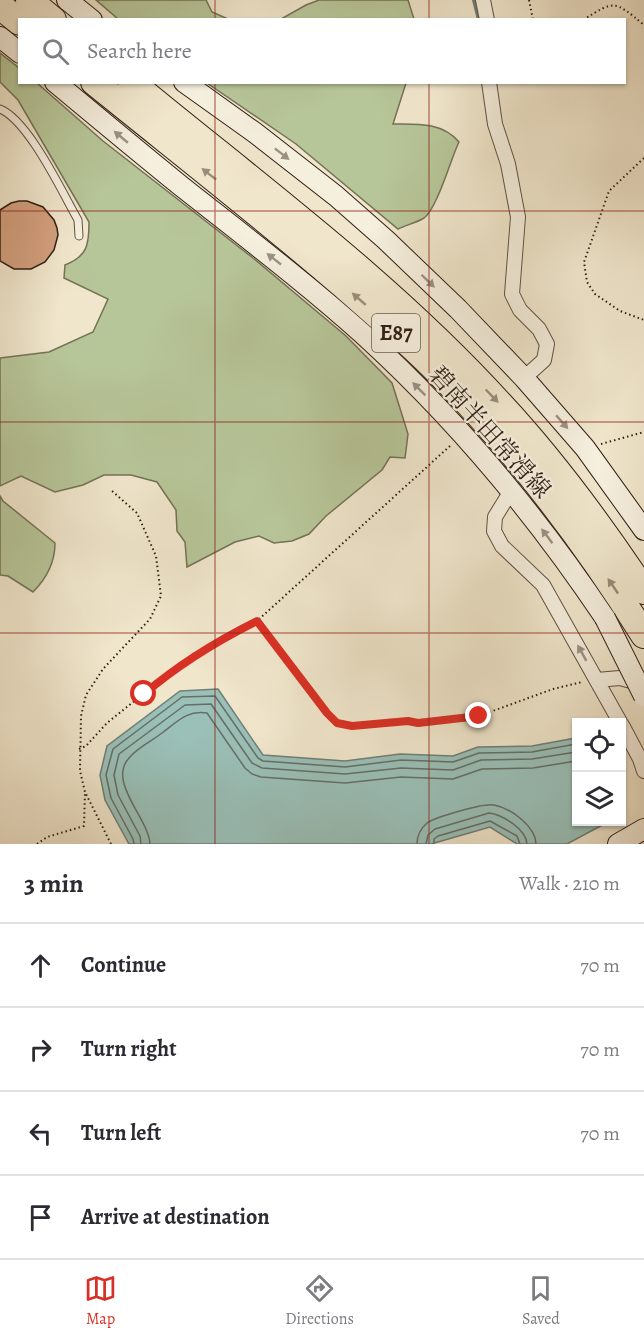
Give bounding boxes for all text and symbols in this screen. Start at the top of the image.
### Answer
search box [18,18,626,84]
icon: search [39,35,72,68]
text: Search here [87,36,192,66]
one-way arrow [114,132,129,144]
one-way arrow [275,148,290,160]
one-way arrow [202,168,217,180]
one-way arrow [266,254,281,266]
one-way arrow [421,274,436,288]
one-way arrow [352,293,367,306]
road number: E87 [372,314,420,352]
street label: 碧南半田常滑線 [422,359,558,505]
one-way arrow [412,381,426,396]
one-way arrow [485,388,499,402]
one-way arrow [555,414,568,429]
one-way arrow [540,528,553,544]
one-way arrow [607,578,619,594]
one-way arrow [577,644,587,661]
route start [130,680,156,706]
route end [465,702,491,728]
map controls [572,718,626,826]
button: locate [572,718,626,772]
button: layers [572,772,626,826]
text: 3 min [24,866,84,901]
text: Walk · 210 m [519,870,620,897]
icon: ahead [24,949,57,982]
text: Continue [81,950,166,980]
text: 70 m [580,952,620,979]
icon: right [24,1033,57,1066]
text: Turn right [81,1034,177,1064]
text: 70 m [580,1036,620,1063]
icon: left [24,1117,57,1150]
text: Turn left [81,1118,161,1148]
text: 70 m [580,1120,620,1147]
icon: arrive [24,1201,57,1234]
text: Arrive at destination [81,1202,270,1232]
tab: Map [84,1272,117,1330]
tab: Directions [285,1272,354,1330]
tab: Saved [522,1272,560,1330]

